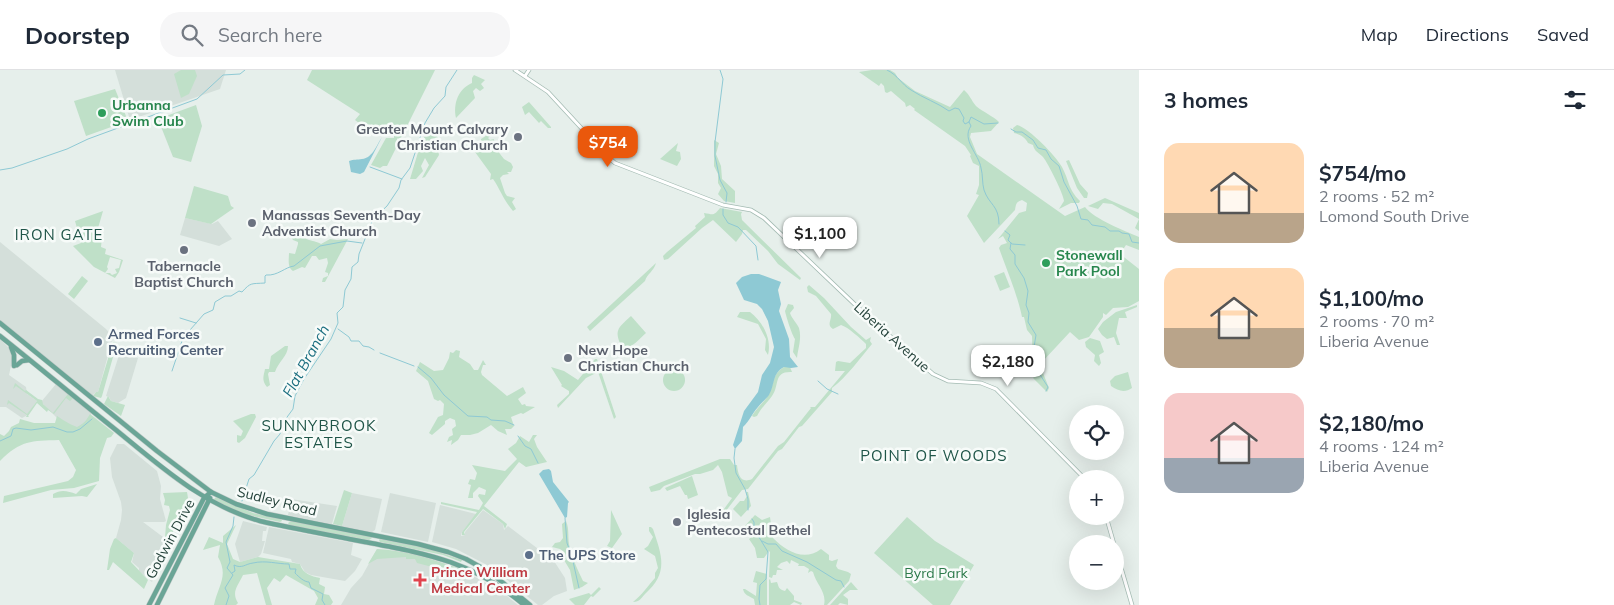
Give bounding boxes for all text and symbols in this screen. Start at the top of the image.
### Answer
search box [160,12,510,57]
text: Doorstep [25,20,130,50]
icon: search [178,21,206,49]
text: Search here [218,23,322,47]
text: Map [1361,23,1398,46]
text: Directions [1426,23,1509,46]
text: Saved [1537,23,1589,46]
icon: filters [1561,86,1589,114]
text: 3 homes [1164,87,1248,113]
place label: Urbanna Swim Club [112,96,184,130]
marker: Urbanna Swim Club [96,107,108,119]
place label: Greater Mount Calvary Christian Church [356,120,508,154]
pin: $754 [578,126,638,168]
marker: Greater Mount Calvary Christian Church [512,131,524,143]
text: $754 [589,132,627,152]
text: $754/mo [1319,160,1406,186]
icon: home [1204,163,1264,223]
text: 2 rooms · 52 m² [1319,186,1434,206]
place label: Manassas Seventh-Day Adventist Church [262,206,421,240]
text: Lomond South Drive [1319,206,1469,226]
pin: $1,100 [779,216,861,259]
marker: Manassas Seventh-Day Adventist Church [246,217,258,229]
text: $1,100 [794,223,846,243]
district label: IRON GATE [15,225,103,244]
marker: Tabernacle Baptist Church [178,244,190,256]
place label: Stonewall Park Pool [1056,246,1123,280]
place label: Tabernacle Baptist Church [134,257,234,291]
marker: Stonewall Park Pool [1040,257,1052,269]
text: $1,100/mo [1319,285,1424,311]
icon: home [1204,288,1264,348]
street label: Liberia Avenue [850,298,934,376]
text: 2 rooms · 70 m² [1319,311,1434,331]
water label: Flat Branch [278,321,333,400]
place label: Armed Forces Recruiting Center [108,325,224,359]
text: Liberia Avenue [1319,331,1429,351]
marker: Armed Forces Recruiting Center [92,336,104,348]
place label: New Hope Christian Church [578,341,689,375]
pin: $2,180 [967,344,1049,387]
text: $2,180 [982,351,1034,371]
marker: New Hope Christian Church [562,352,574,364]
map controls [1069,405,1124,590]
button: locate [1069,405,1124,460]
text: $2,180/mo [1319,410,1424,436]
icon: home [1204,413,1264,473]
district label: SUNNYBROOK ESTATES [261,416,377,452]
text: 4 rooms · 124 m² [1319,436,1444,456]
district label: POINT OF WOODS [860,446,1008,465]
text: Liberia Avenue [1319,456,1429,476]
button: + [1069,470,1124,525]
street label: Sudley Road [235,482,319,520]
street label: Godwin Drive [141,496,199,582]
place label: Iglesia Pentecostal Bethel [687,505,811,539]
marker: Iglesia Pentecostal Bethel [671,516,683,528]
button: − [1069,535,1124,590]
place label: The UPS Store [539,546,636,564]
marker: The UPS Store [523,549,535,561]
place label: Prince William Medical Center [431,563,530,597]
park label: Byrd Park [904,564,969,582]
marker: Prince William Medical Center [413,573,427,587]

